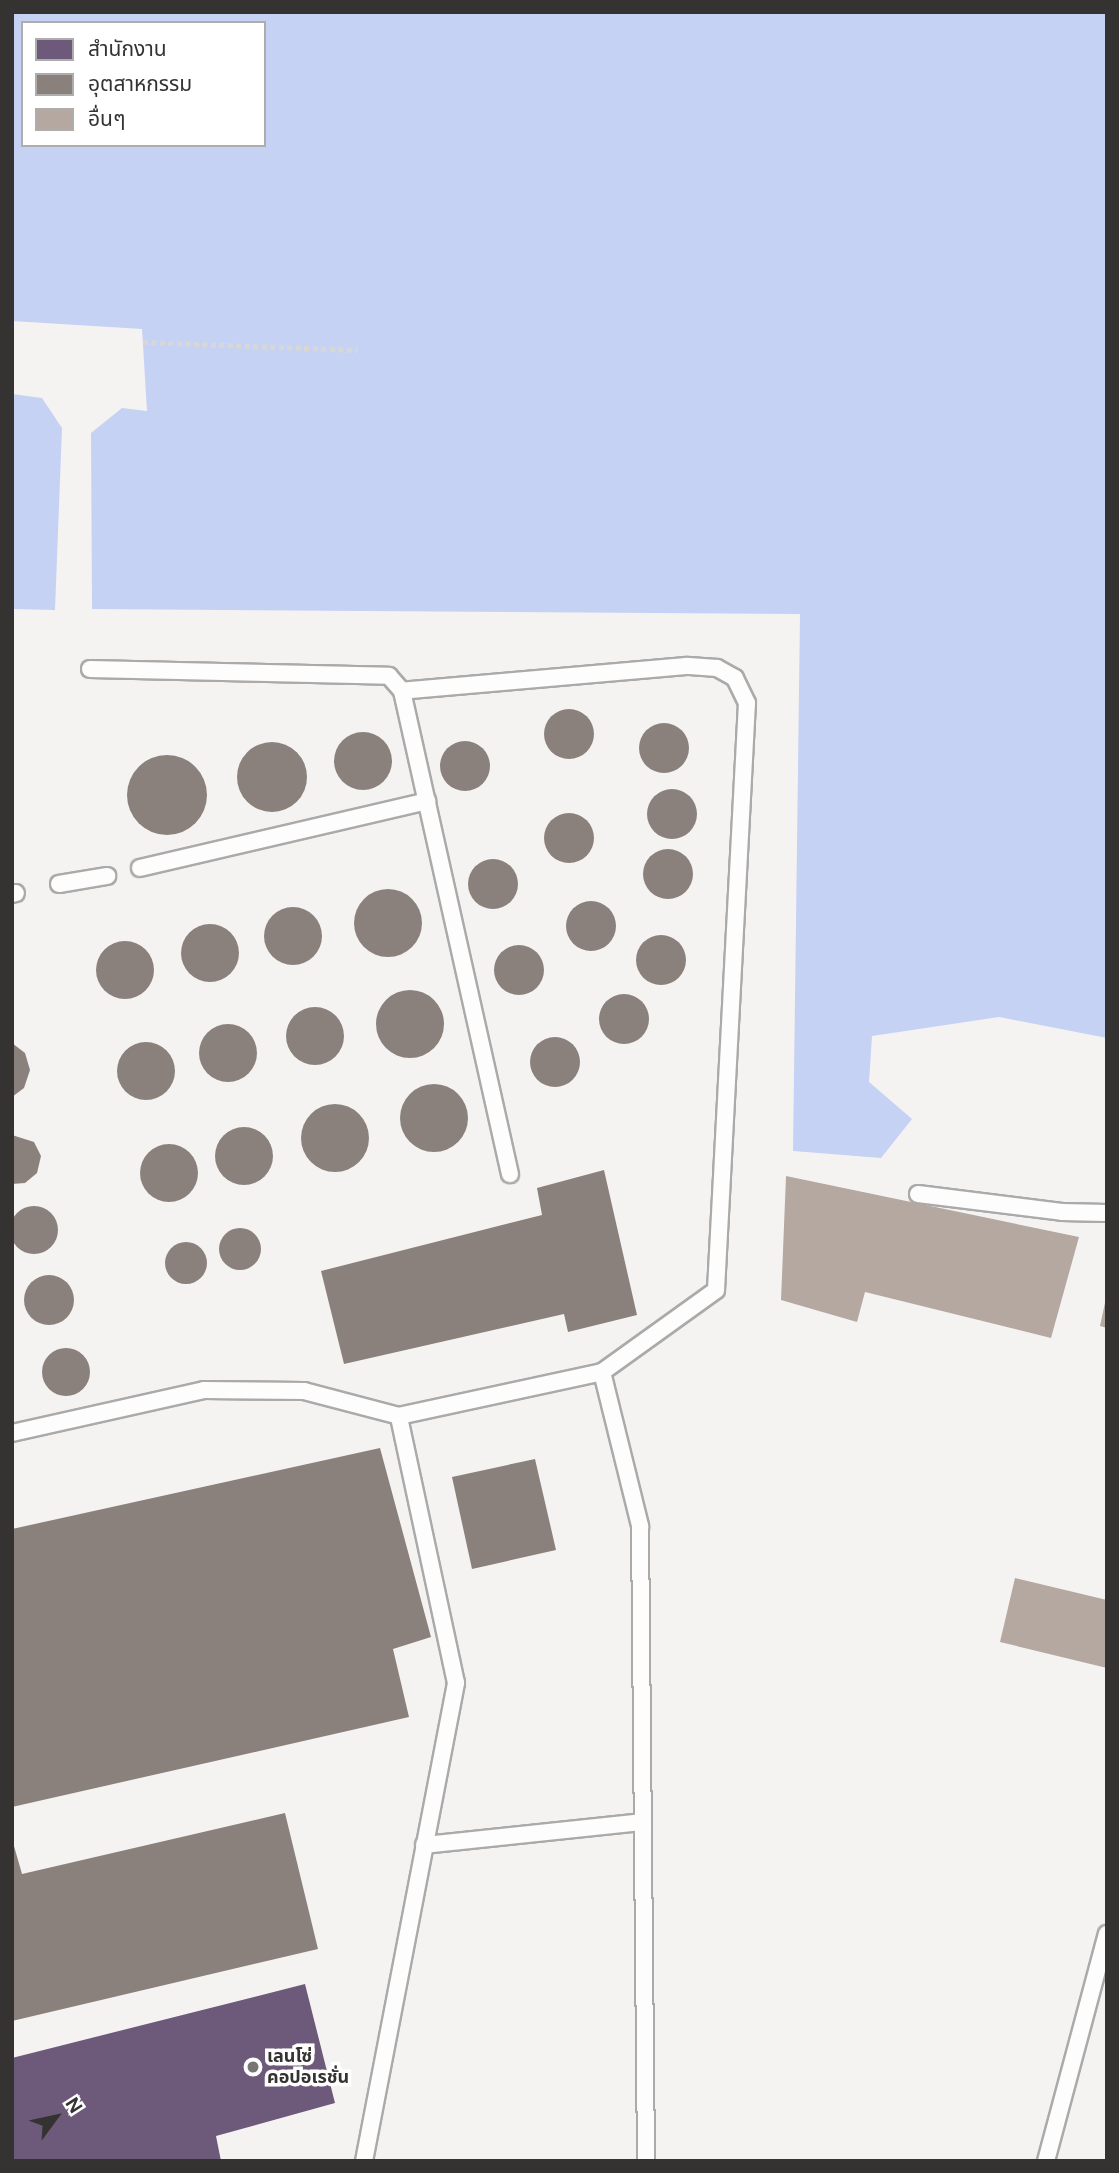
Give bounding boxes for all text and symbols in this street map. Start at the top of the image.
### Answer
legend [21,21,266,147]
text: สำนักงาน [88,35,167,63]
text: อุตสาหกรรม [88,70,192,98]
text: อื่นๆ [88,105,125,133]
place label: เลนโซ่ คอปอเรชั่น [267,2046,349,2088]
marker: เลนโซ่ คอปอเรชั่น [245,2059,261,2075]
north arrow [21,2082,91,2152]
text: N [60,2093,88,2118]

